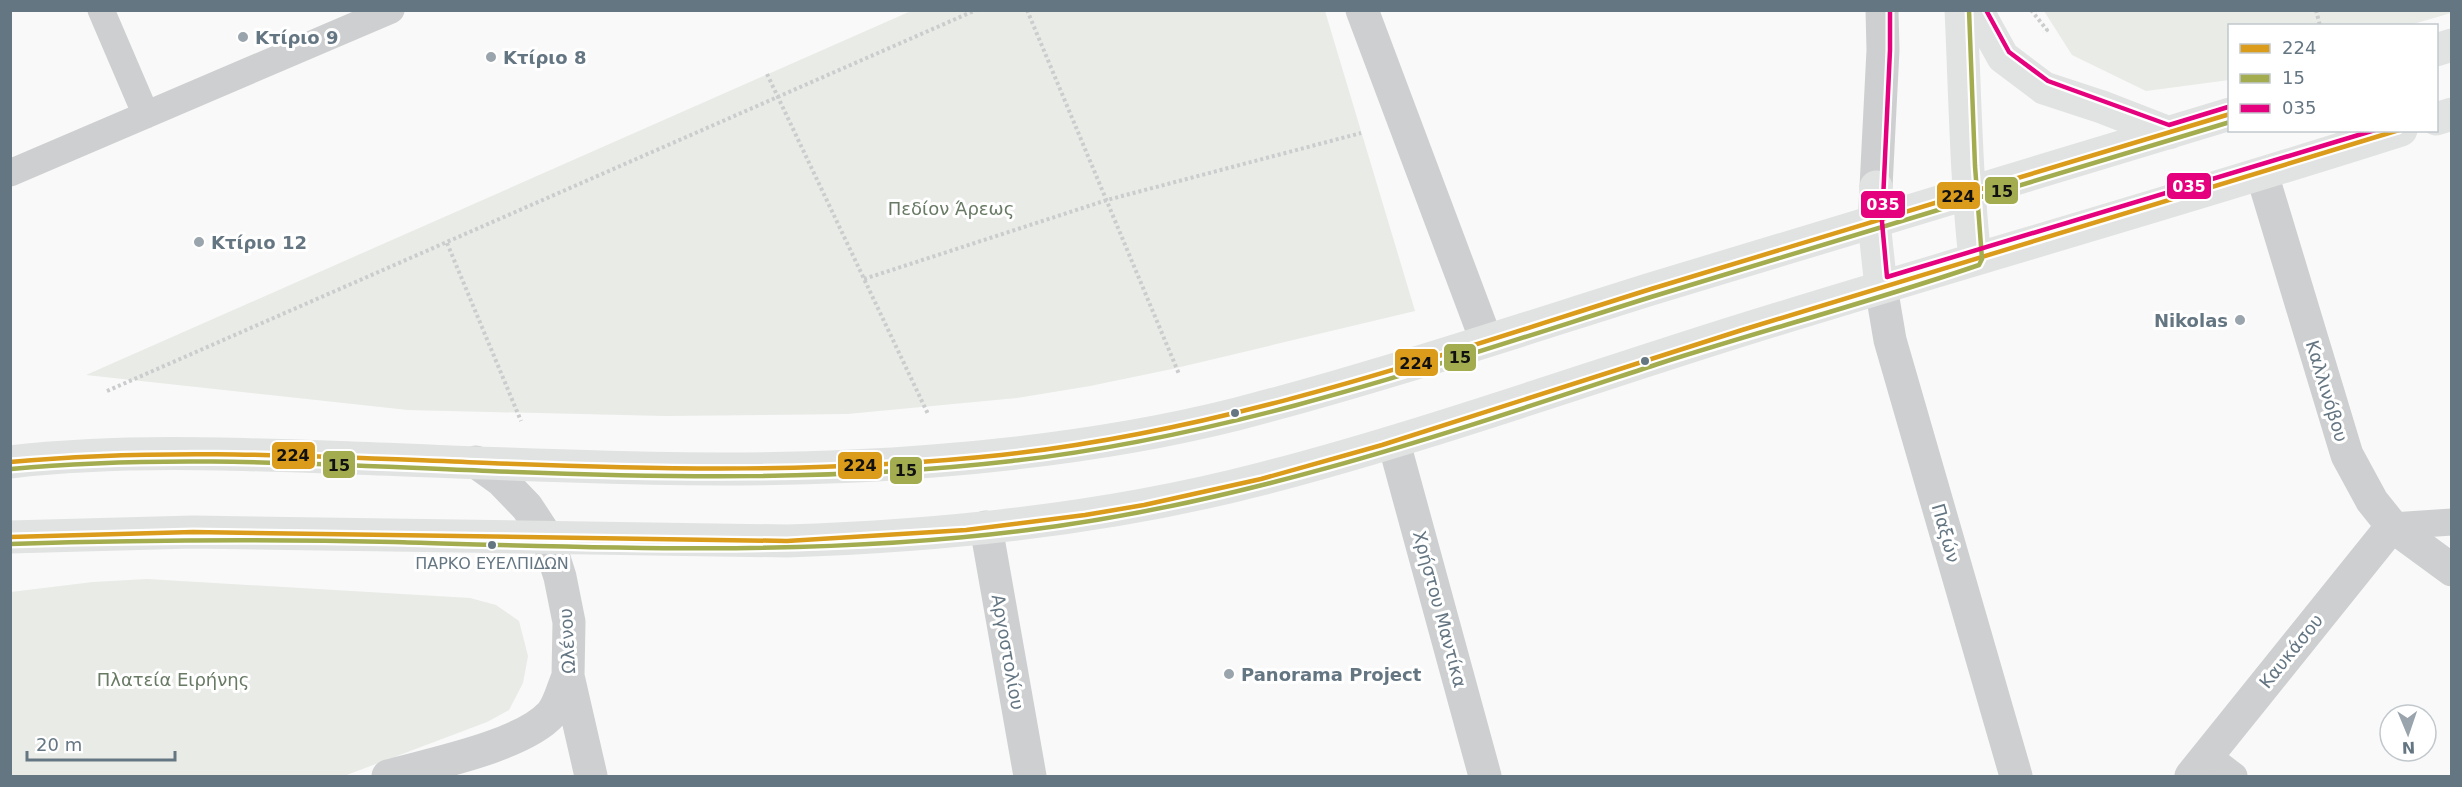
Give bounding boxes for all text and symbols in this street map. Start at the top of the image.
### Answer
legend [2228,24,2438,132]
place label: Κτίριο 9 [255,27,339,48]
marker: Κτίριο 9 [236,30,250,44]
text: 224 [2282,37,2316,58]
place label: Κτίριο 8 [503,47,587,68]
marker: Κτίριο 8 [484,50,498,64]
text: 15 [2282,67,2305,88]
text: 035 [2282,97,2316,118]
line badge: 035 [2166,172,2212,200]
line badge: 15 [1984,176,2019,205]
text: 035 [2172,177,2206,196]
line badge: 224 [1936,181,1981,210]
text: 15 [1991,182,2013,201]
text: 224 [1941,187,1975,206]
line badge: 035 [1860,190,1906,219]
text: 035 [1866,195,1900,214]
park label: Πεδίον Άρεως [888,198,1014,219]
place label: Κτίριο 12 [211,232,307,253]
marker: Κτίριο 12 [192,235,206,249]
place label: Nikolas [2154,310,2228,331]
marker: Nikolas [2233,313,2247,327]
street label: Καλλινόβου [2302,338,2352,444]
line badge: 15 [1443,343,1477,372]
line badge: 224 [1394,348,1439,377]
text: 15 [1449,348,1471,367]
text: 224 [1399,354,1433,373]
unlabelled marker [1639,355,1651,367]
unlabelled marker [1229,407,1241,419]
line badge: 224 [271,441,316,470]
text: 224 [276,446,310,465]
line badge: 15 [322,450,356,479]
line badge: 224 [837,451,883,480]
text: 15 [328,456,350,475]
text: 224 [843,456,877,475]
line badge: 15 [889,456,923,485]
text: 15 [895,461,917,480]
street label: Παξών [1928,501,1964,565]
street label: Χρήστου Μαντίκα [1409,528,1471,690]
marker: ΠΑΡΚΟ ΕΥΕΛΠΙΔΩΝ [486,539,498,551]
place label: ΠΑΡΚΟ ΕΥΕΛΠΙΔΩΝ [415,554,569,573]
street label: Αργοστολίου [988,593,1028,711]
street label: Ωλένου [555,608,579,674]
street label: Καυκάσου [2255,610,2327,692]
place label: Panorama Project [1241,664,1422,685]
marker: Panorama Project [1222,667,1236,681]
park label: Πλατεία Ειρήνης [97,669,249,690]
north arrow [2378,703,2438,763]
scale bar [27,724,176,762]
text: 20 m [36,734,82,755]
text: N [2401,738,2416,757]

